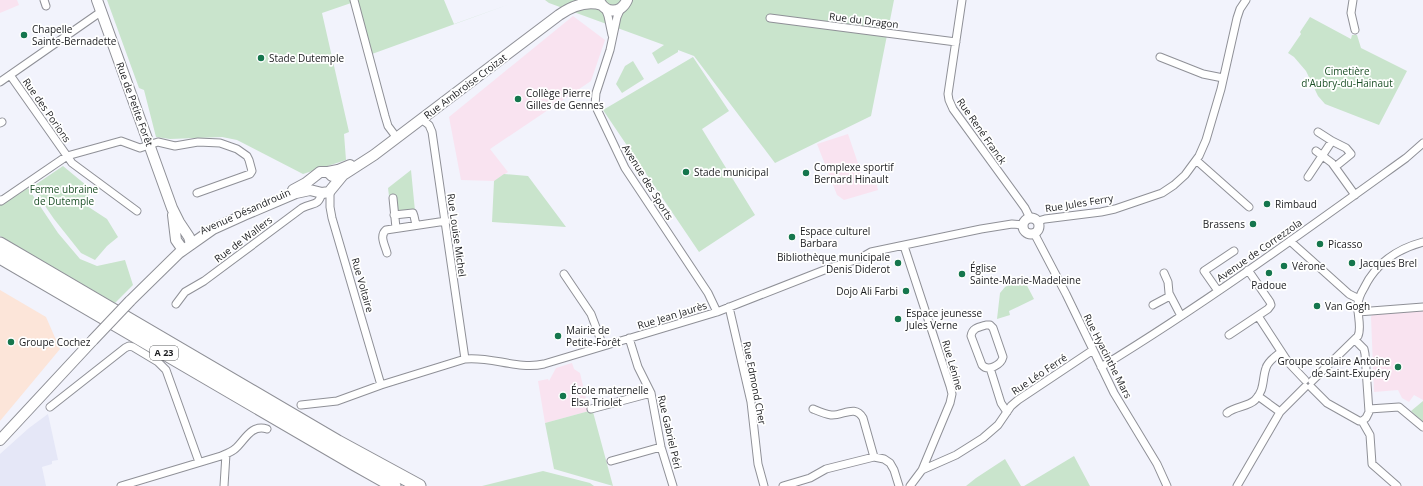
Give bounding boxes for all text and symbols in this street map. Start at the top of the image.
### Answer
street label: Rue du Dragon [828,9,900,31]
place label: Chapelle Sainte-Bernadette [32,22,117,48]
marker: Chapelle Sainte-Bernadette [19,30,29,40]
street label: Rue Ambroise Croizat [421,50,510,122]
place label: Stade Dutemple [269,51,344,65]
marker: Stade Dutemple [256,53,266,63]
street label: Rue de Petite Forêt [113,60,157,149]
park label: Cimetière d'Aubry-du-Hainaut [1301,64,1393,90]
street label: Rue des Porions [20,75,74,145]
place label: Collège Pierre Gilles de Gennes [526,86,604,112]
marker: Collège Pierre Gilles de Gennes [513,94,523,104]
street label: Rue René Franck [954,95,1010,167]
street label: Avenue des Sports [619,142,677,223]
place label: Complexe sportif Bernard Hinault [814,160,894,186]
place label: Stade municipal [694,165,769,179]
marker: Stade municipal [681,167,691,177]
marker: Complexe sportif Bernard Hinault [801,168,811,178]
park label: Ferme ubraine de Dutemple [30,182,99,208]
street label: Avenue Désandrouin [198,185,292,237]
street label: Rue Jules Ferry [1044,191,1115,215]
street label: Rue Louise Michel [444,192,470,278]
place label: Rimbaud [1275,197,1317,211]
marker: Rimbaud [1262,199,1272,209]
street label: Rue de Wallers [211,212,275,265]
street label: Avenue de Correzzola [1213,215,1305,285]
place label: Brassens [1203,217,1245,231]
marker: Brassens [1248,219,1258,229]
place label: Espace culturel Barbara [800,224,870,250]
marker: Espace culturel Barbara [787,232,797,242]
place label: Picasso [1328,237,1362,251]
marker: Picasso [1315,239,1325,249]
place label: Bibliothèque municipale Denis Diderot [777,250,890,276]
street label: Rue Voltaire [349,256,378,314]
place label: Jacques Brel [1359,256,1417,270]
marker: Bibliothèque municipale Denis Diderot [893,258,903,268]
marker: Jacques Brel [1347,258,1357,268]
place label: Vérone [1292,259,1326,273]
place label: Église Sainte-Marie-Madeleine [970,261,1081,287]
marker: Vérone [1279,261,1289,271]
marker: Padoue [1264,268,1274,278]
marker: Église Sainte-Marie-Madeleine [957,269,967,279]
place label: Padoue [1251,278,1287,292]
place label: Dojo Ali Farbi [836,284,898,298]
marker: Dojo Ali Farbi [901,286,911,296]
street label: Rue Jean Jaurès [636,298,709,332]
place label: Van Gogh [1325,299,1370,313]
marker: Van Gogh [1312,301,1322,311]
place label: Espace jeunesse Jules Verne [905,306,983,332]
street label: Rue Hyacinthe Mars [1081,311,1136,401]
marker: Espace jeunesse Jules Verne [893,314,903,324]
place label: Mairie de Petite-Forêt [566,323,621,349]
marker: Mairie de Petite-Forêt [553,331,563,341]
place label: Groupe Cochez [19,335,91,349]
marker: Groupe Cochez [6,337,16,347]
street label: Rue Lénine [939,338,967,392]
street label: Rue Edmond Cher [740,340,770,426]
road number: A 23 [150,346,178,360]
street label: Rue Léo Ferré [1008,350,1070,398]
place label: Groupe scolaire Antoine de Saint-Exupéry [1277,354,1391,380]
marker: Groupe scolaire Antoine de Saint-Exupéry [1393,362,1403,372]
place label: École maternelle Elsa Triolet [571,383,649,409]
marker: École maternelle Elsa Triolet [558,391,568,401]
street label: Rue Gabriel Péri [655,394,685,470]

